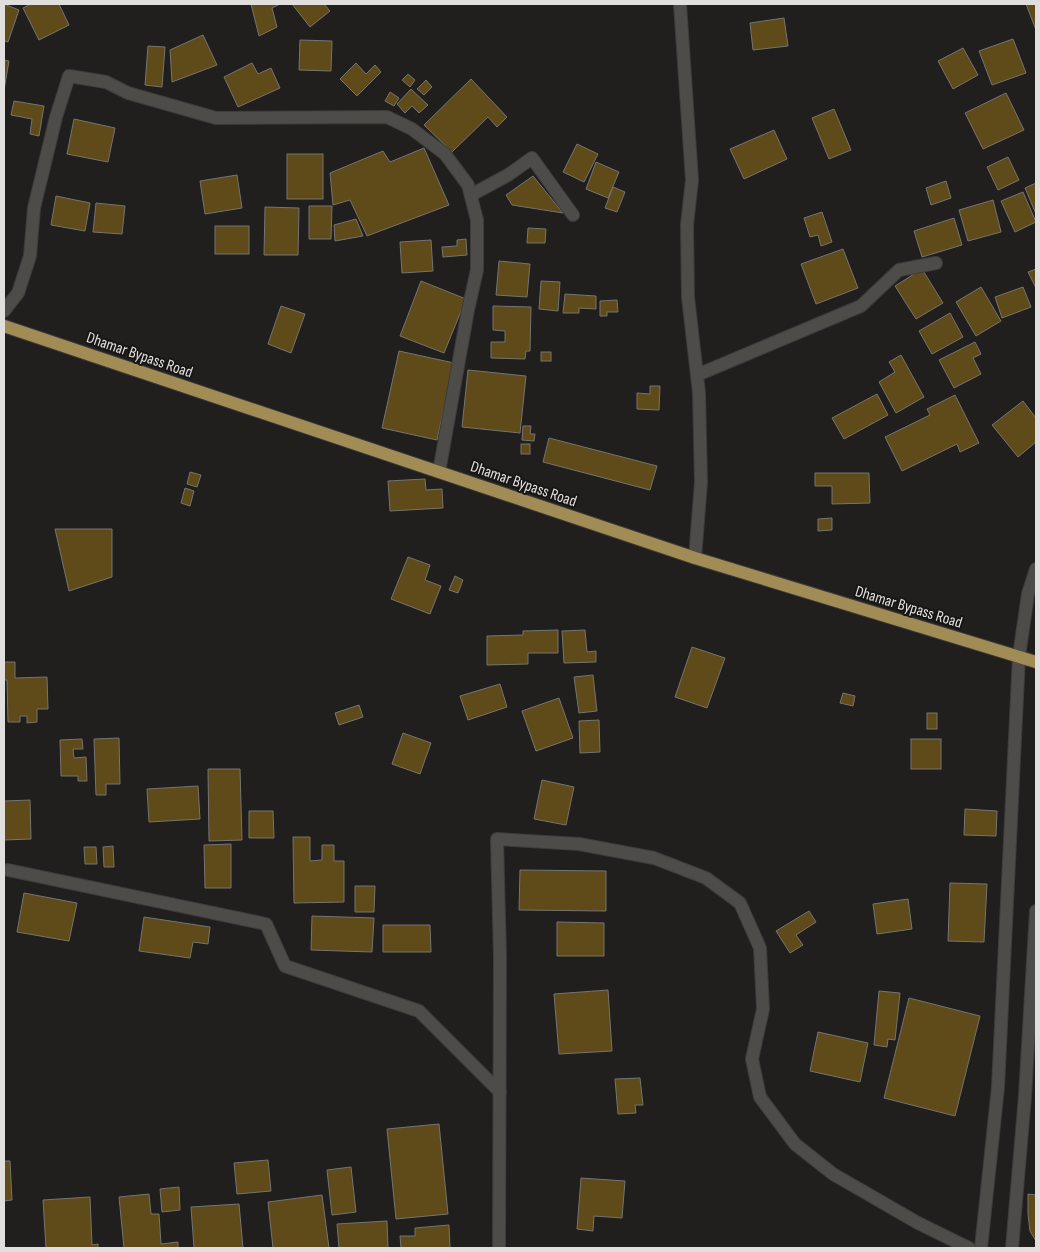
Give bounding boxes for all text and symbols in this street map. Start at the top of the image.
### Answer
street label: Dhamar Bypass Road [84,328,195,382]
street label: Dhamar Bypass Road [468,457,579,511]
street label: Dhamar Bypass Road [853,582,964,633]

